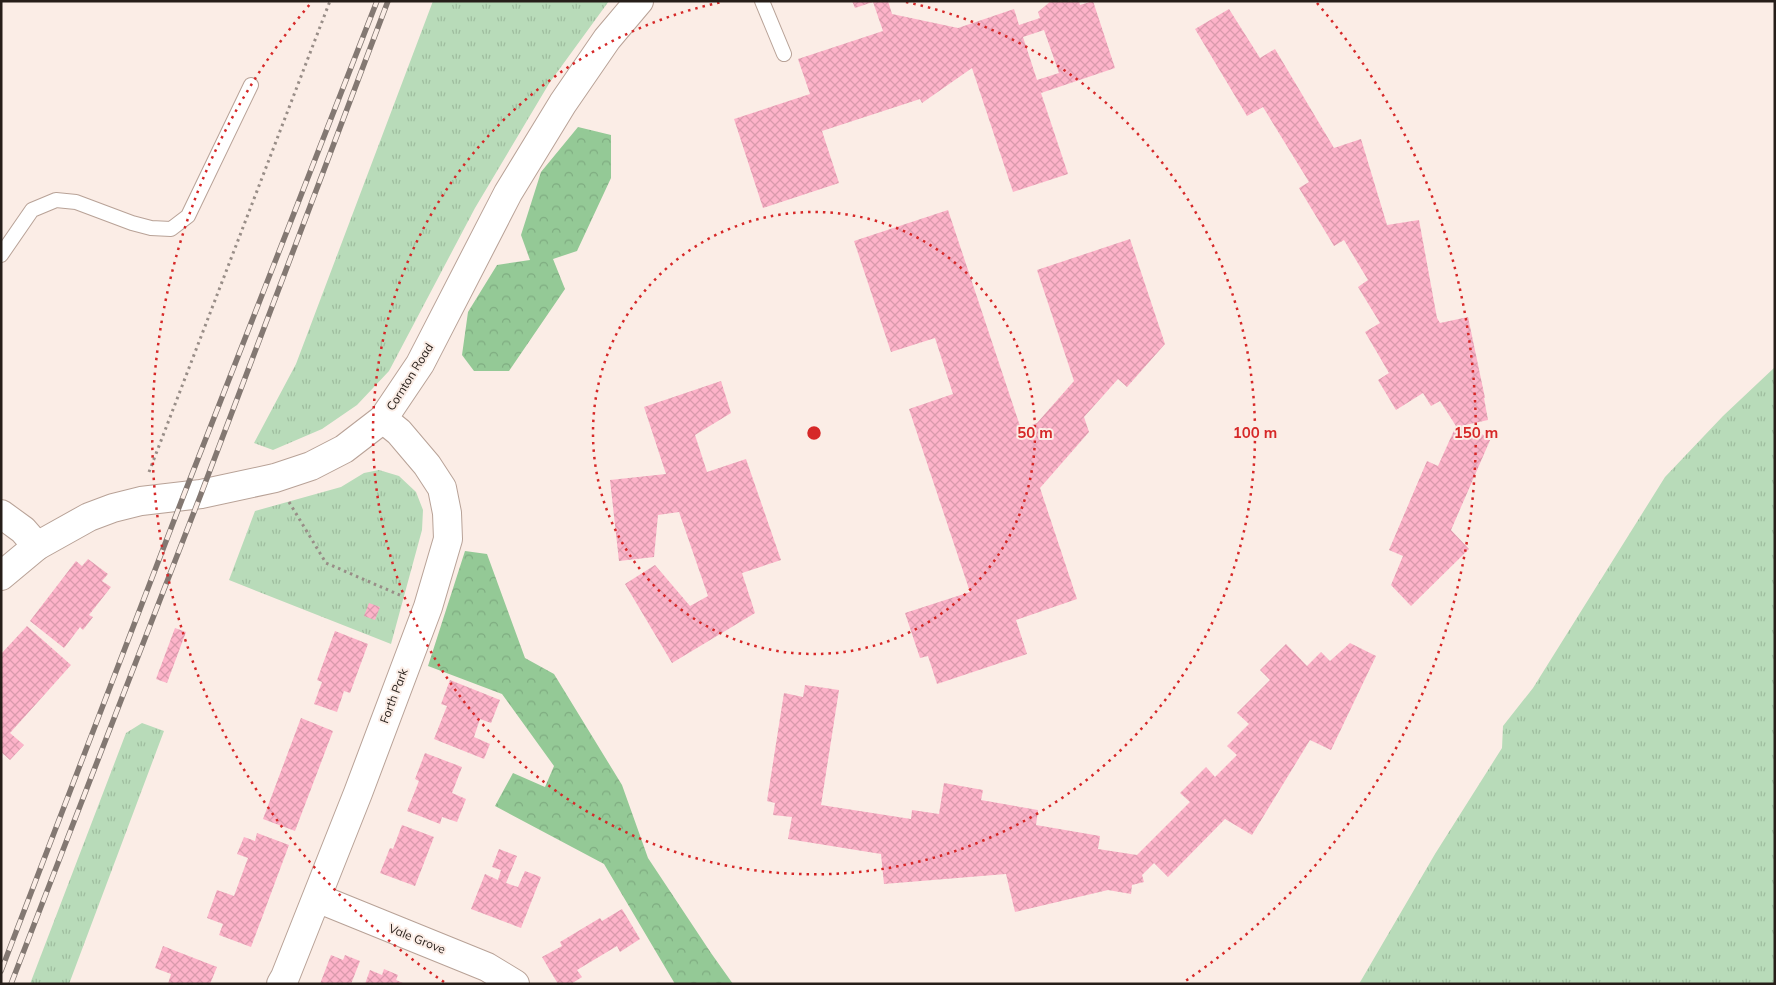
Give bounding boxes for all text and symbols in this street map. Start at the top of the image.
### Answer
street label: Cornton Road [383,340,436,413]
text: 50 m [1017,423,1053,442]
text: 100 m [1233,423,1277,442]
text: 150 m [1454,423,1498,442]
centre of rings [805,424,823,442]
street label: Forth Park [376,665,411,725]
street label: Vale Grove [387,920,448,957]

